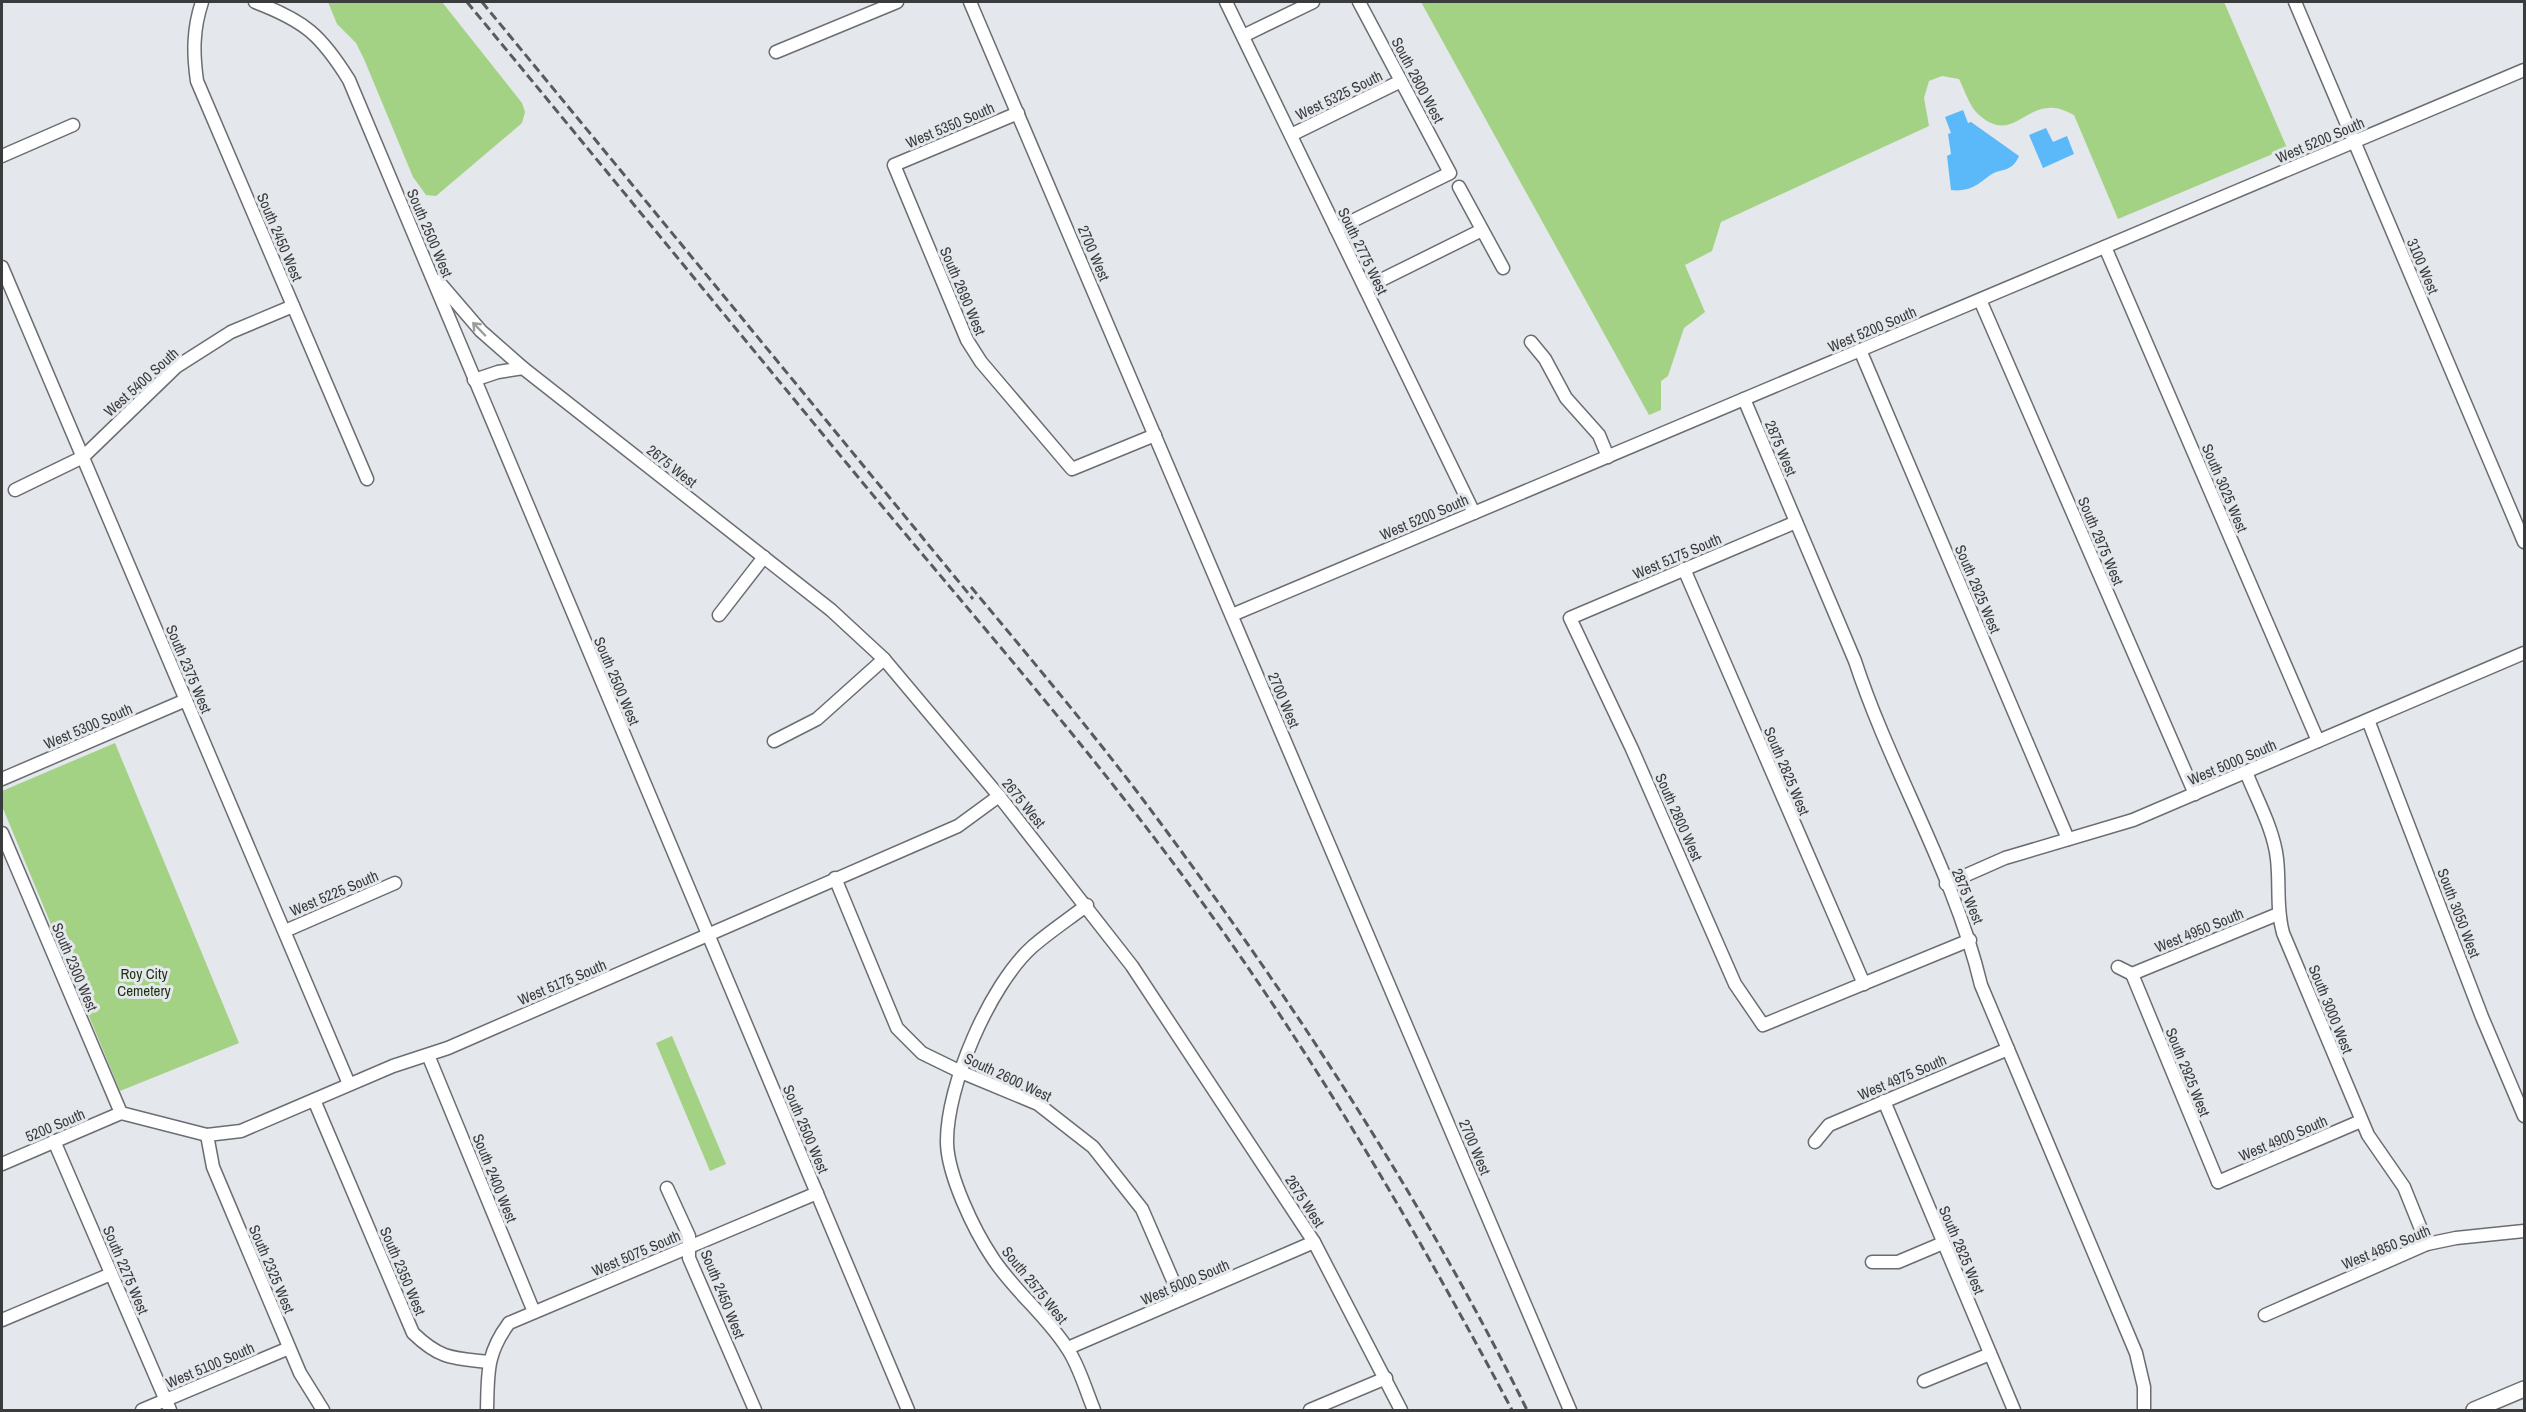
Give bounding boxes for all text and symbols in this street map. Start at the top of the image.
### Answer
street label: South 2800 West [1387,34,1450,127]
street label: West 5325 South [1292,65,1386,125]
street label: West 5350 South [903,97,997,153]
street label: West 5200 South [2273,112,2367,168]
street label: South 2500 West [402,186,458,281]
street label: South 2450 West [252,190,308,285]
street label: South 2775 West [1333,204,1393,298]
street label: 2700 West [1073,222,1115,285]
street label: 3100 West [2402,235,2444,298]
street label: South 2690 West [935,244,991,339]
street label: West 5200 South [1825,301,1919,357]
one-way arrow [472,321,486,336]
street label: West 5400 South [99,343,183,421]
street label: 2875 West [1760,417,1802,480]
street label: 2675 West [642,440,702,493]
street label: South 3025 West [2197,441,2253,536]
street label: West 5200 South [1377,489,1471,545]
street label: South 2975 West [2073,494,2129,589]
street label: West 5175 South [1630,528,1724,584]
street label: South 2925 West [1950,542,2006,637]
street label: South 2375 West [161,622,217,717]
street label: South 2500 West [589,634,645,729]
street label: 2700 West [1263,669,1305,732]
street label: West 5300 South [41,698,135,754]
street label: South 2825 West [1759,724,1815,819]
street label: West 5000 South [2185,734,2279,790]
street label: South 2800 West [1650,770,1708,865]
street label: 2675 West [997,774,1051,833]
street label: West 5225 South [287,865,381,921]
street label: 2875 West [1947,865,1989,928]
street label: South 3050 West [2432,865,2486,961]
street label: West 4950 South [2151,903,2247,957]
street label: South 2300 West [47,920,103,1015]
street label: West 5175 South [515,954,609,1010]
street label: South 3000 West [2304,961,2359,1057]
park label: Roy City Cemetery [117,963,172,1001]
street label: South 2925 West [2161,1024,2216,1120]
street label: South 2600 West [961,1048,1056,1107]
street label: West 4975 South [1855,1049,1949,1105]
street label: South 2500 West [778,1082,834,1177]
street label: 5200 South [22,1103,88,1147]
street label: West 4900 South [2236,1110,2330,1166]
street label: 2700 West [1454,1116,1496,1179]
street label: South 2400 West [468,1130,523,1226]
street label: 2675 West [1280,1171,1330,1232]
street label: South 2825 West [1934,1203,1990,1298]
street label: West 4850 South [2338,1220,2434,1274]
street label: South 2325 West [244,1222,300,1317]
street label: South 2275 West [98,1223,154,1318]
street label: South 2350 West [375,1224,431,1319]
street label: West 5075 South [589,1225,683,1281]
street label: South 2575 West [997,1242,1073,1329]
street label: South 2450 West [696,1246,751,1342]
street label: West 5000 South [1138,1254,1232,1310]
street label: West 5100 South [163,1337,257,1393]

